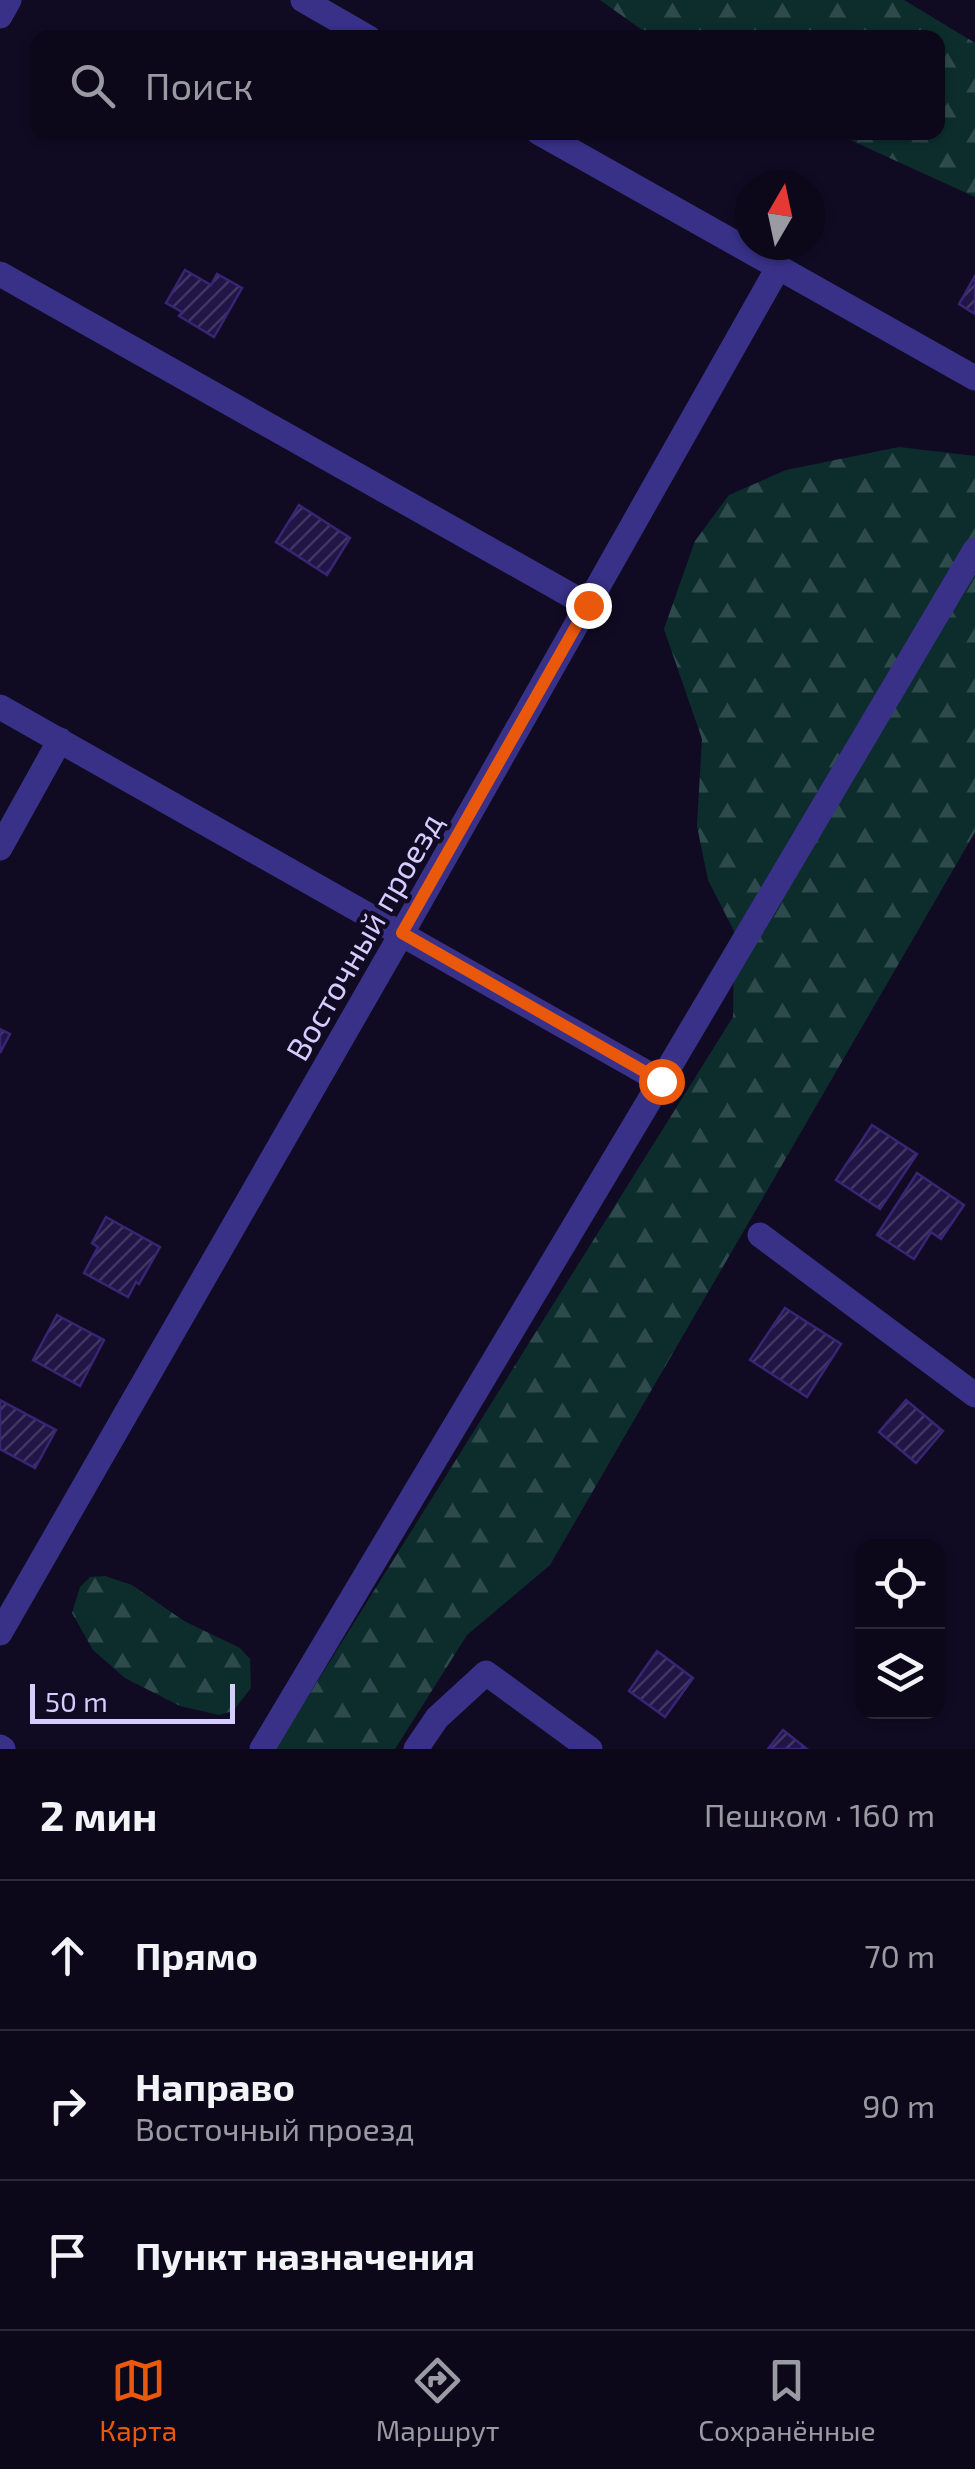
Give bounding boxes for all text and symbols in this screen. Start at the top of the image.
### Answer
search box [30,30,945,140]
icon: search [65,58,120,113]
text: Поиск [145,62,254,108]
north arrow [735,170,825,260]
route end [566,583,612,629]
street label: Восточный проезд [277,806,449,1066]
route start [639,1059,685,1105]
map controls [855,1539,945,1719]
button: locate [855,1539,945,1629]
button: layers [855,1629,945,1719]
scale bar [30,1679,235,1724]
text: 50 m [45,1684,108,1718]
text: 2 мин [40,1789,157,1839]
text: Пешком · 160 m [704,1795,935,1833]
icon: ahead [40,1928,95,1983]
text: Прямо [135,1932,258,1978]
text: 70 m [864,1936,935,1974]
text: Направо [135,2063,295,2109]
icon: right [40,2078,95,2133]
text: 90 m [862,2086,935,2124]
text: Восточный проезд [135,2109,414,2147]
icon: arrive [40,2228,95,2283]
text: Пункт назначения [135,2232,475,2278]
tab: Карта [99,2353,177,2447]
tab: Маршрут [376,2353,500,2447]
tab: Сохранённые [698,2353,876,2447]

